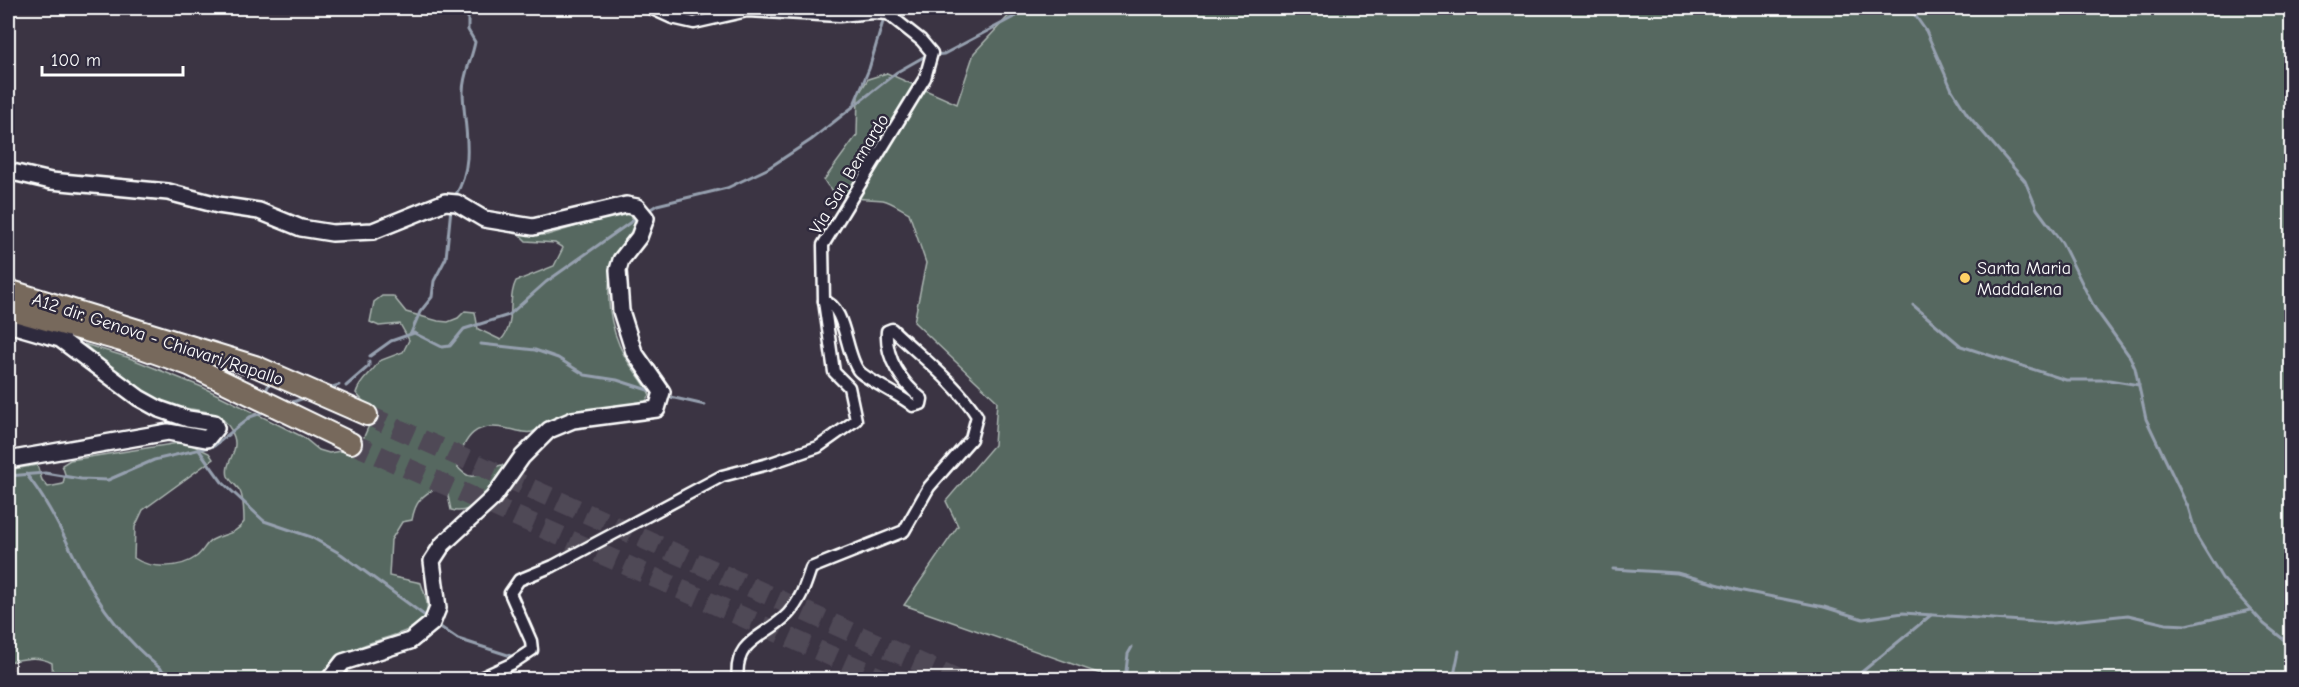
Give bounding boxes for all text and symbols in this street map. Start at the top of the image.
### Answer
scale bar [42,39,183,77]
text: 100 m [51,50,101,71]
street label: Via San Bernardo [805,110,894,238]
place label: Santa Maria Maddalena [1977,258,2071,300]
marker: Santa Maria Maddalena [1958,271,1972,285]
street label: A12 dir. Genova - Chiavari/Rapallo [29,289,286,390]

